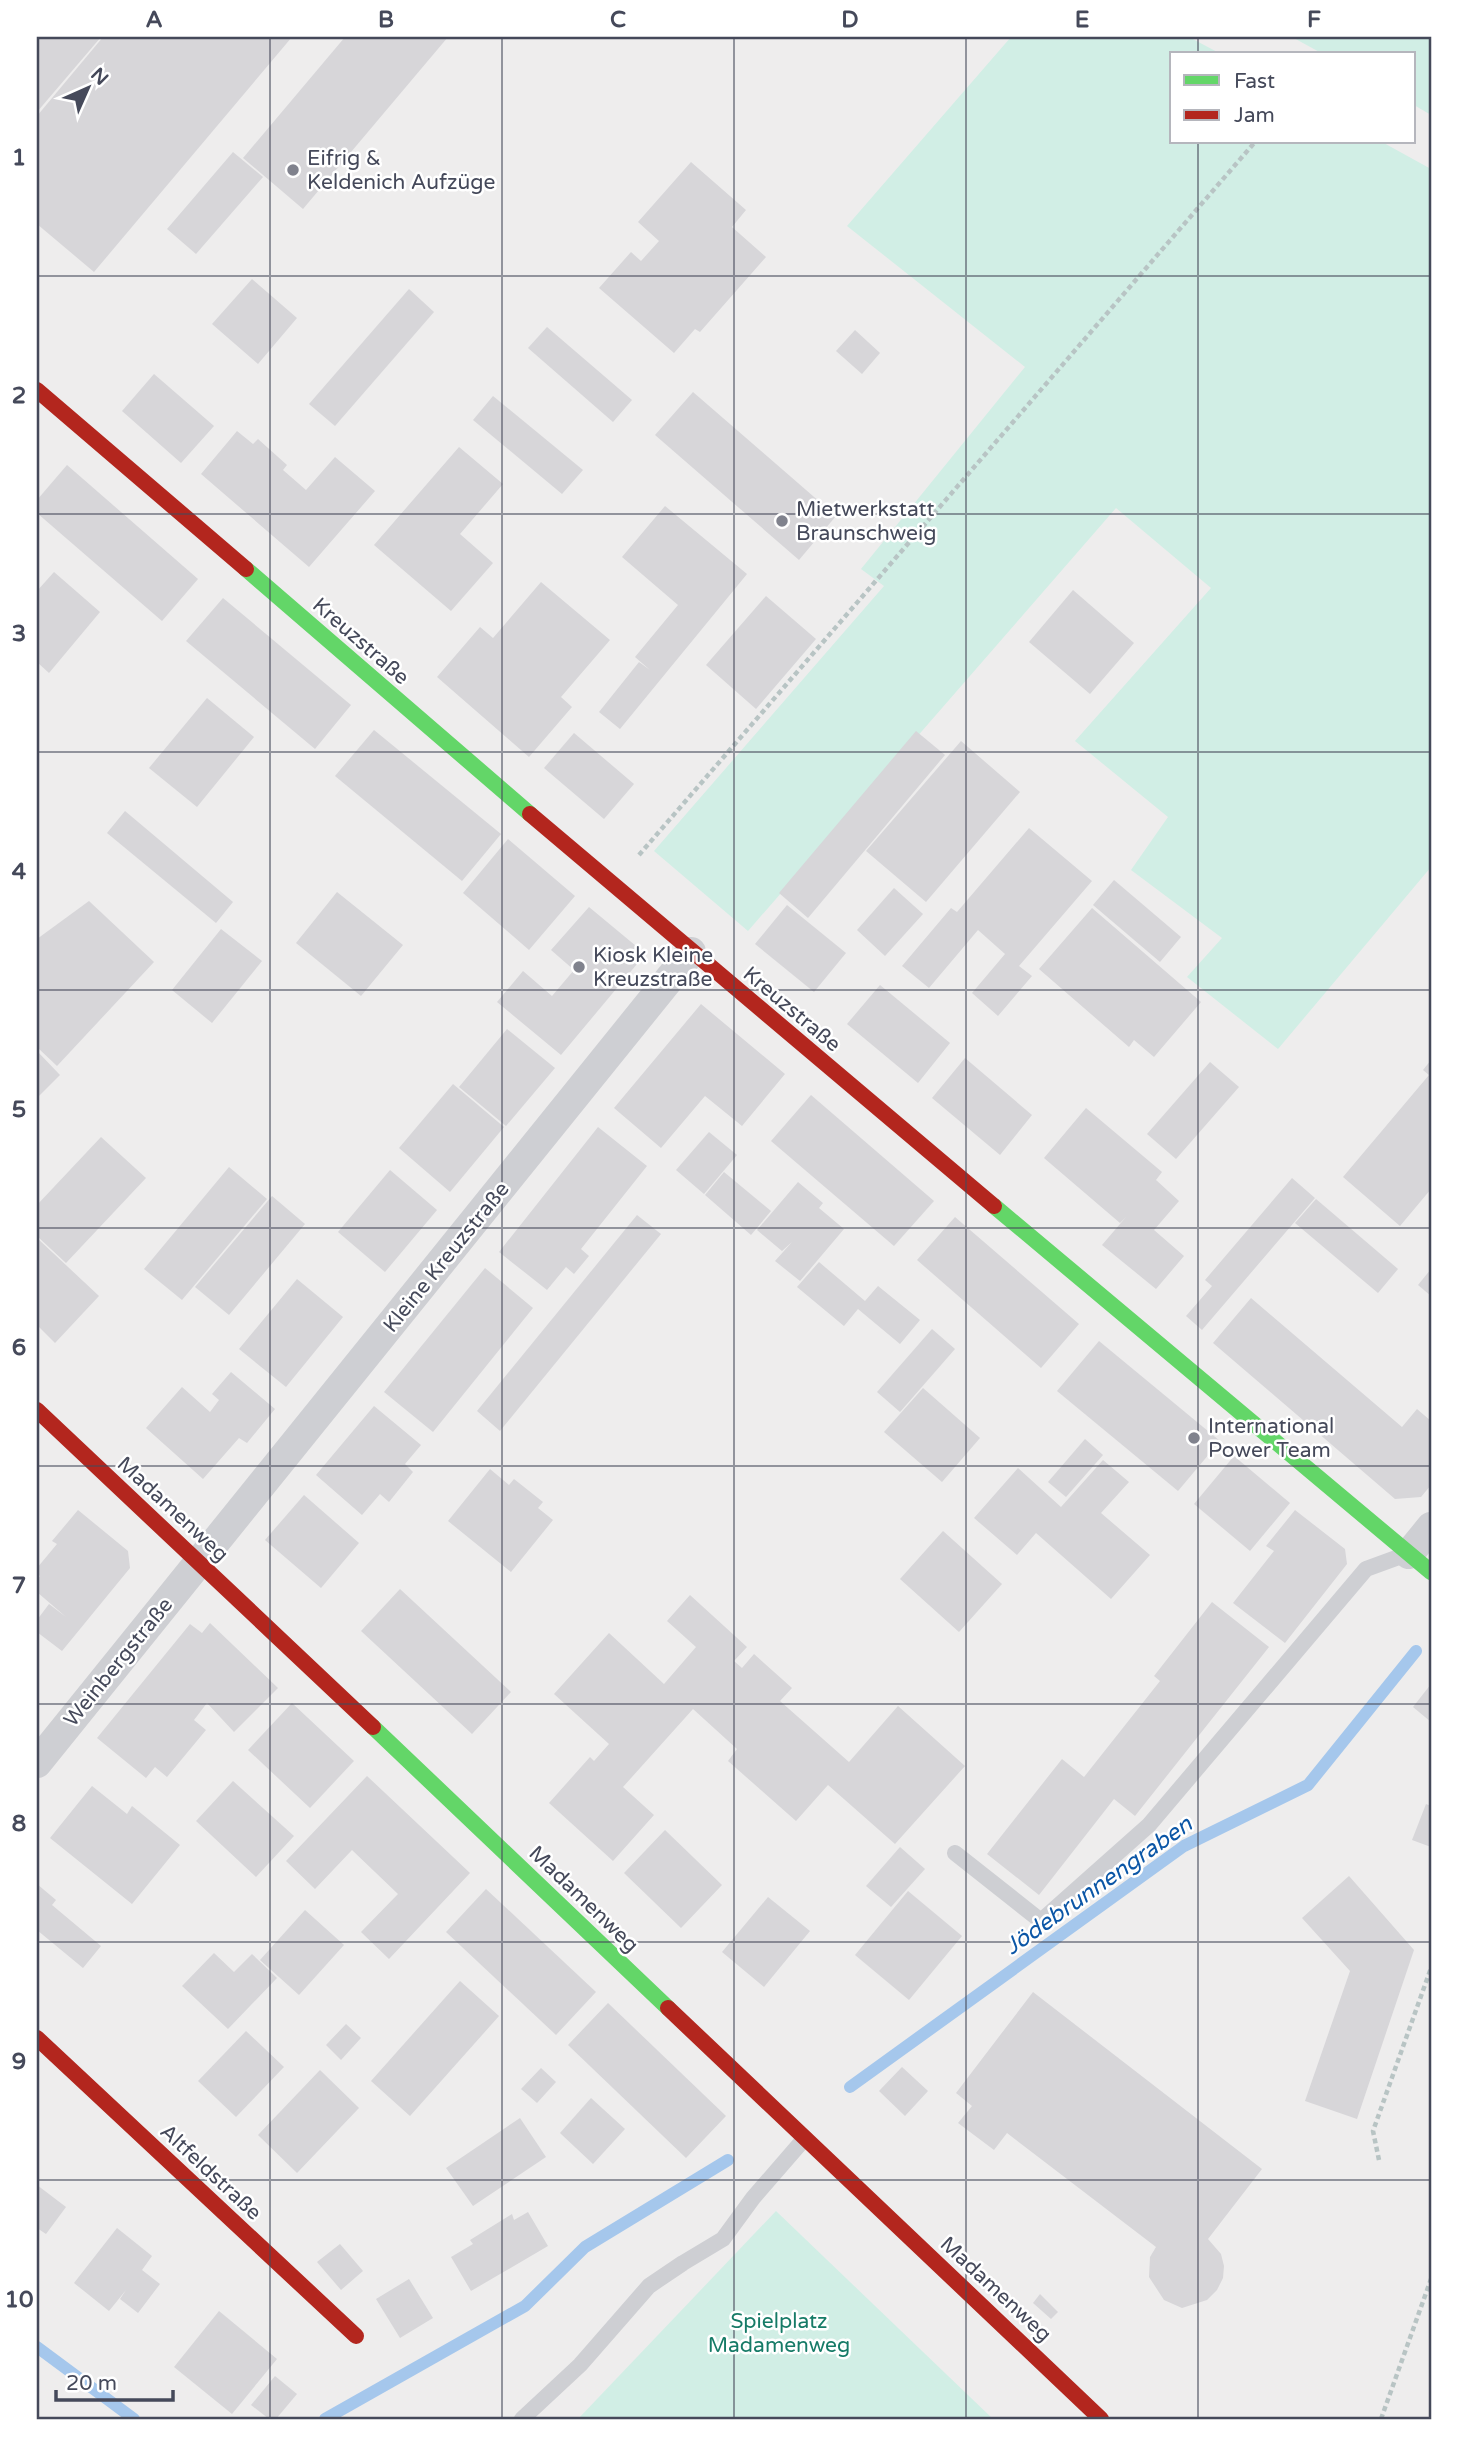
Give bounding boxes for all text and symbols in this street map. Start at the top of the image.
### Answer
text: A [145,6,163,34]
text: B [378,6,394,34]
text: C [610,6,626,34]
text: D [841,6,859,34]
text: E [1075,6,1089,34]
text: F [1307,6,1321,34]
north arrow [52,52,122,122]
legend [1170,52,1416,144]
text: N [86,64,112,90]
text: Fast [1234,69,1275,94]
text: Jam [1234,103,1275,128]
text: 1 [12,144,26,172]
place label: Eifrig & Keldenich Aufzüge [307,146,495,195]
marker: Eifrig & Keldenich Aufzüge [285,162,301,178]
text: 2 [12,382,26,410]
place label: Mietwerkstatt Braunschweig [796,497,936,546]
marker: Mietwerkstatt Braunschweig [774,513,790,529]
street label: Kreuzstraße [307,593,414,690]
text: 3 [12,620,26,648]
text: 4 [12,858,27,886]
place label: Kiosk Kleine Kreuzstraße [593,943,713,992]
marker: Kiosk Kleine Kreuzstraße [571,959,587,975]
street label: Kreuzstraße [738,961,846,1057]
text: 5 [12,1096,26,1124]
street label: Kleine Kreuzstraße [378,1177,515,1337]
text: 6 [12,1334,26,1362]
place label: International Power Team [1208,1414,1334,1463]
marker: International Power Team [1186,1430,1202,1446]
street label: Madamenweg [112,1452,233,1567]
text: 7 [12,1572,26,1600]
street label: Weinbergstraße [59,1593,178,1732]
text: 8 [12,1810,26,1838]
water label: Jödebrunnengraben [999,1810,1199,1961]
street label: Madamenweg [524,1841,644,1958]
text: 9 [12,2048,26,2076]
street label: Altfeldstraße [155,2119,266,2226]
street label: Madamenweg [935,2232,1056,2347]
text: 10 [5,2286,33,2314]
park label: Spielplatz Madamenweg [708,2309,850,2358]
scale bar [56,2358,173,2402]
text: 20 m [66,2371,117,2396]

